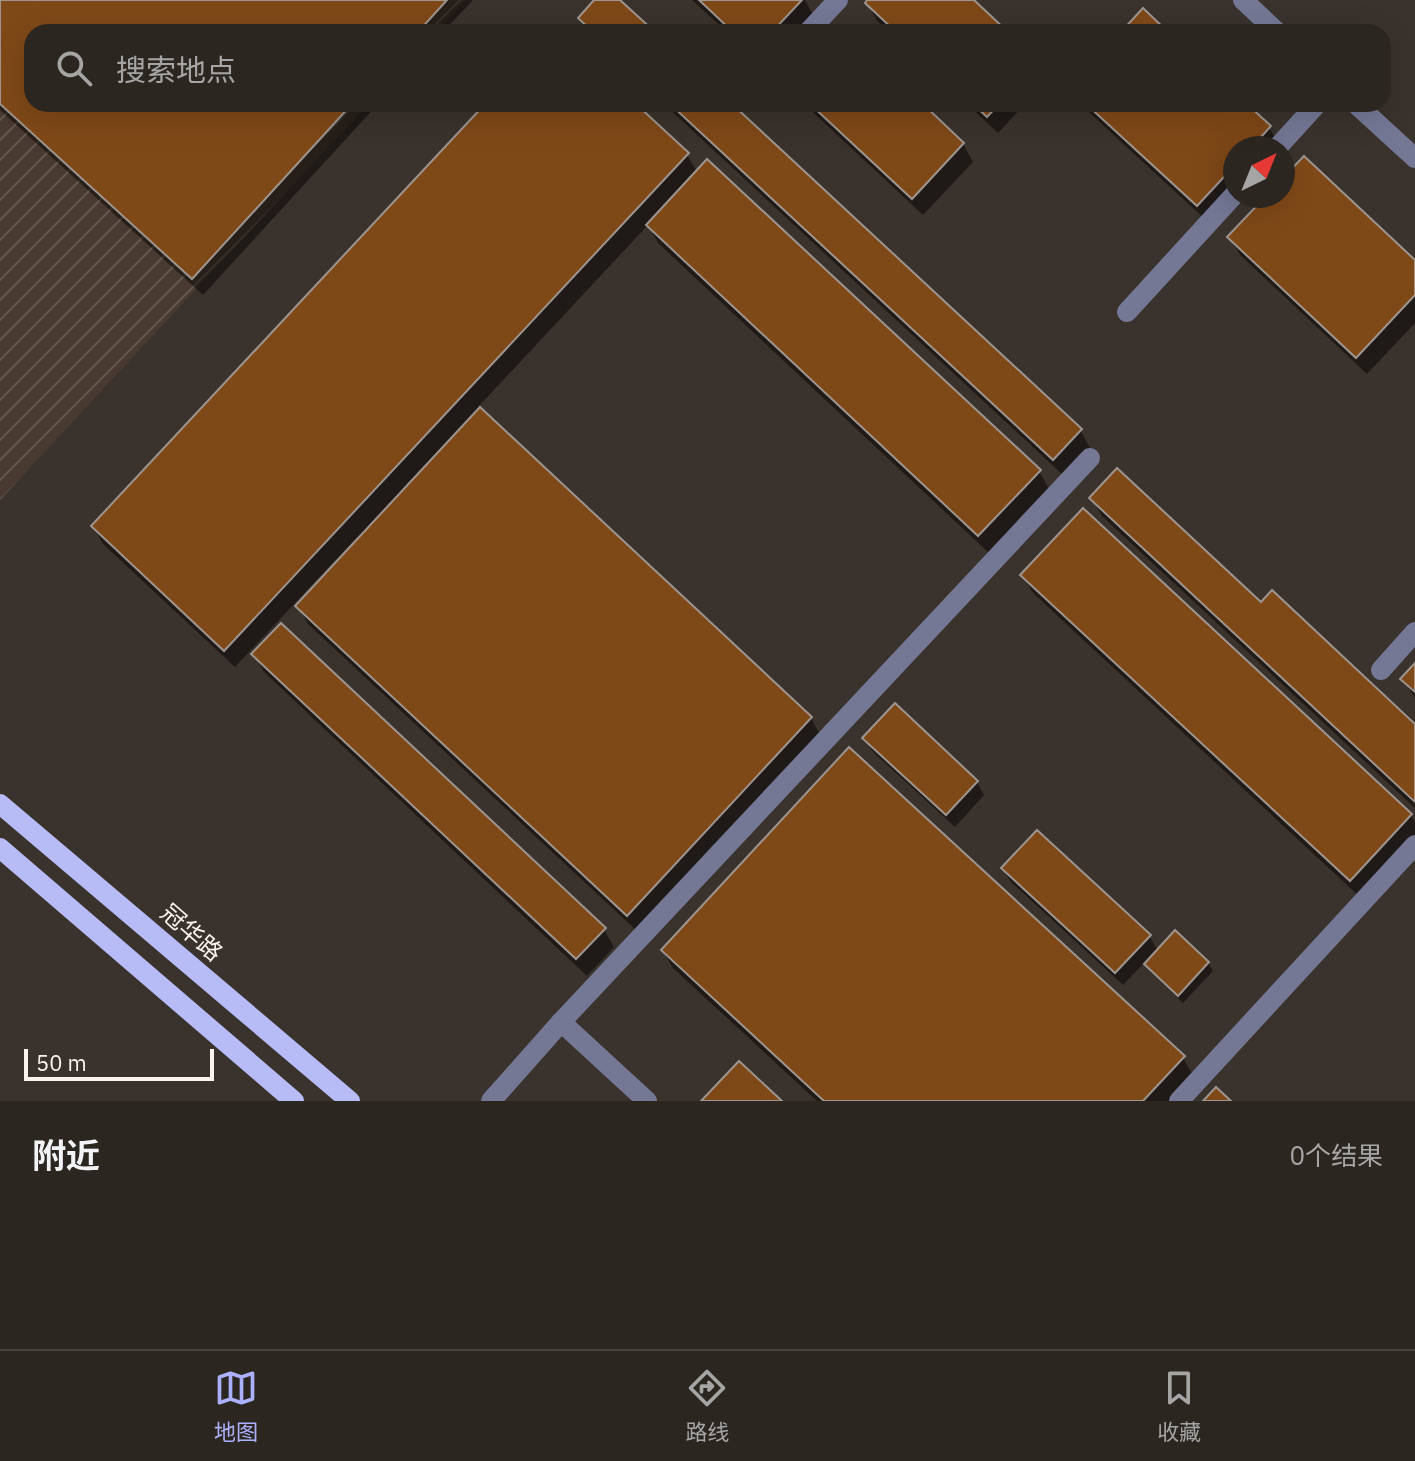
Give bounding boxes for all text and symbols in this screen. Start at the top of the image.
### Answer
search box [24,24,1391,112]
icon: search [52,46,96,90]
text: 搜索地点 [116,50,236,89]
north arrow [1223,136,1295,208]
street label: 冠华路 [154,896,230,968]
scale bar [24,1045,214,1081]
text: 50 m [36,1048,87,1077]
text: 附近 [32,1133,100,1177]
text: 0个结果 [1289,1138,1383,1172]
tab: 地图 [214,1366,258,1446]
tab: 路线 [685,1366,729,1446]
tab: 收藏 [1157,1366,1201,1446]

